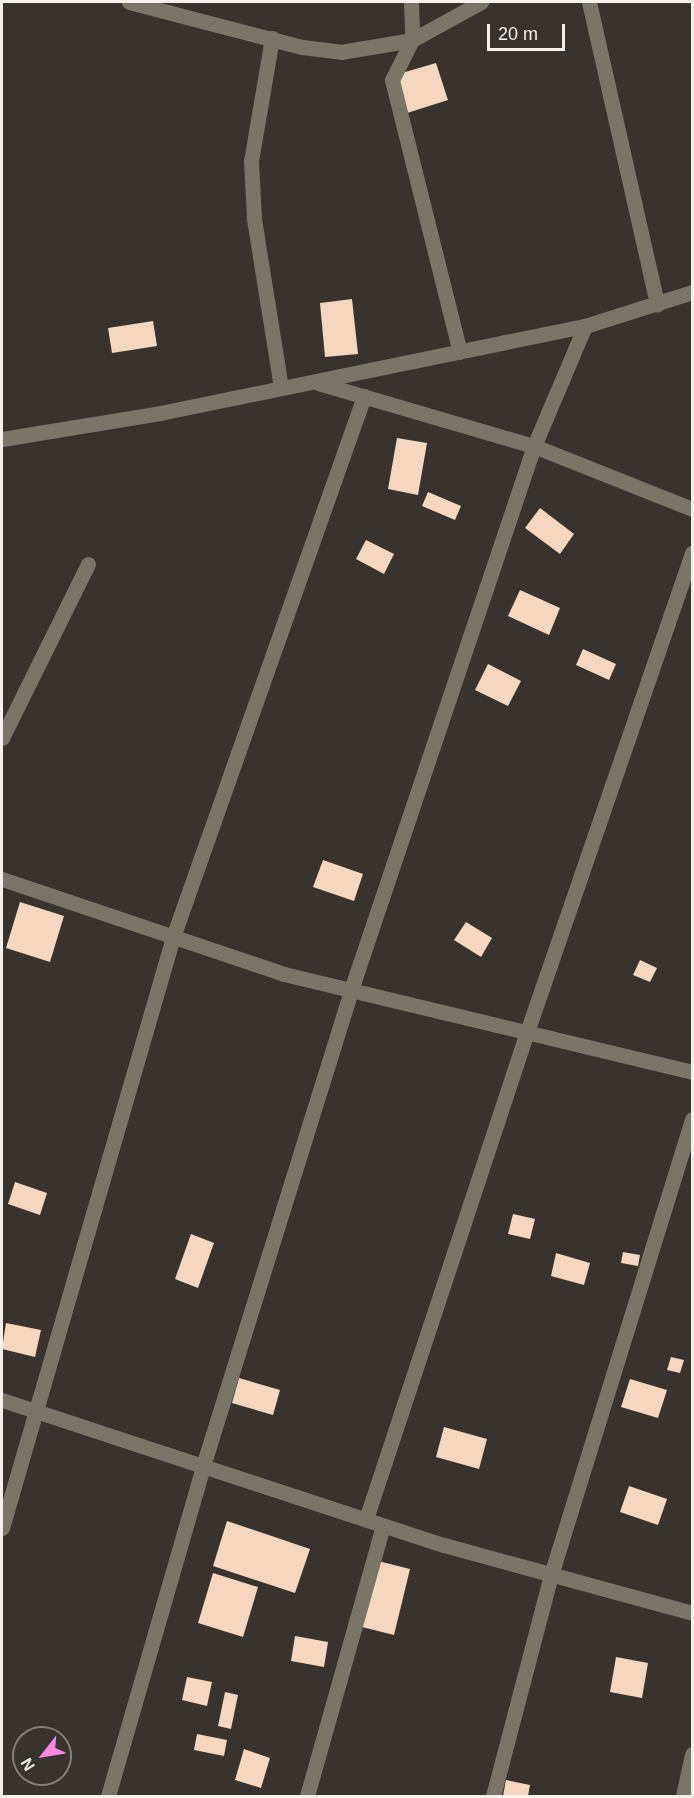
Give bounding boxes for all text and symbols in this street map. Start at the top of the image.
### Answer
scale bar [490,12,568,50]
text: 20 m [498,24,538,44]
north arrow [12,1726,72,1786]
text: N [18,1755,38,1774]

